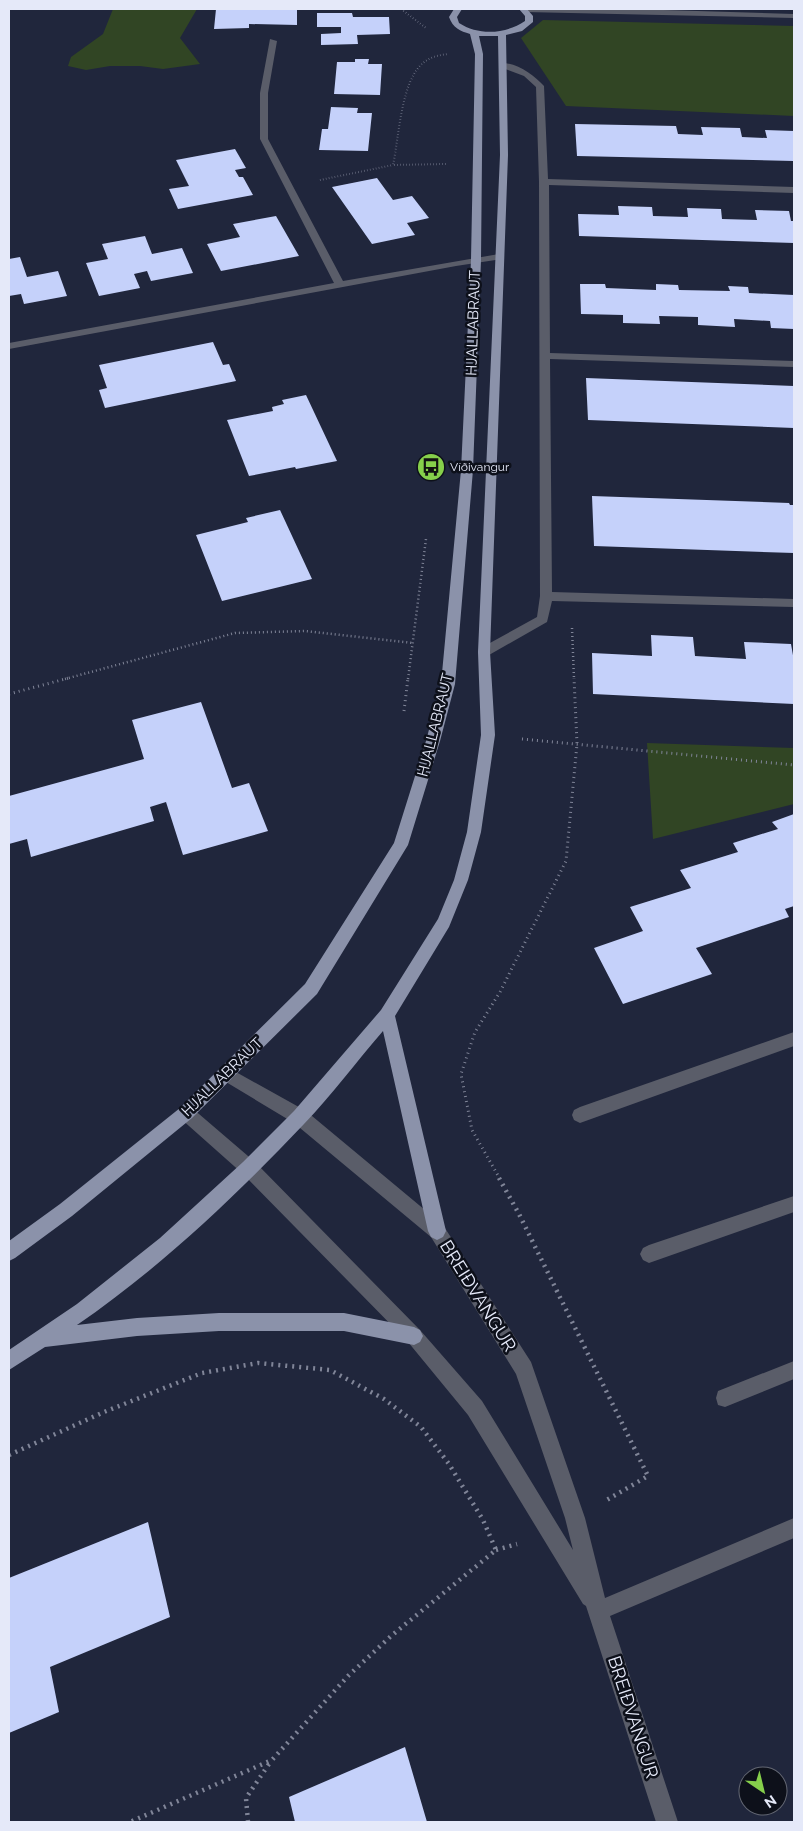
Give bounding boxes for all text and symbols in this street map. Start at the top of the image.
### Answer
street label: HJALLABRAUT [462,270,484,376]
bus stop icon: Víðivangur [416,452,446,482]
place label: Víðivangur [450,460,510,474]
street label: HJALLABRAUT [413,672,457,778]
street label: HJALLABRAUT [178,1034,266,1120]
street label: BREIÐVANGUR [436,1236,521,1355]
street label: BREIÐVANGUR [604,1653,663,1781]
north arrow [738,1766,788,1816]
text: N [761,1792,779,1811]

